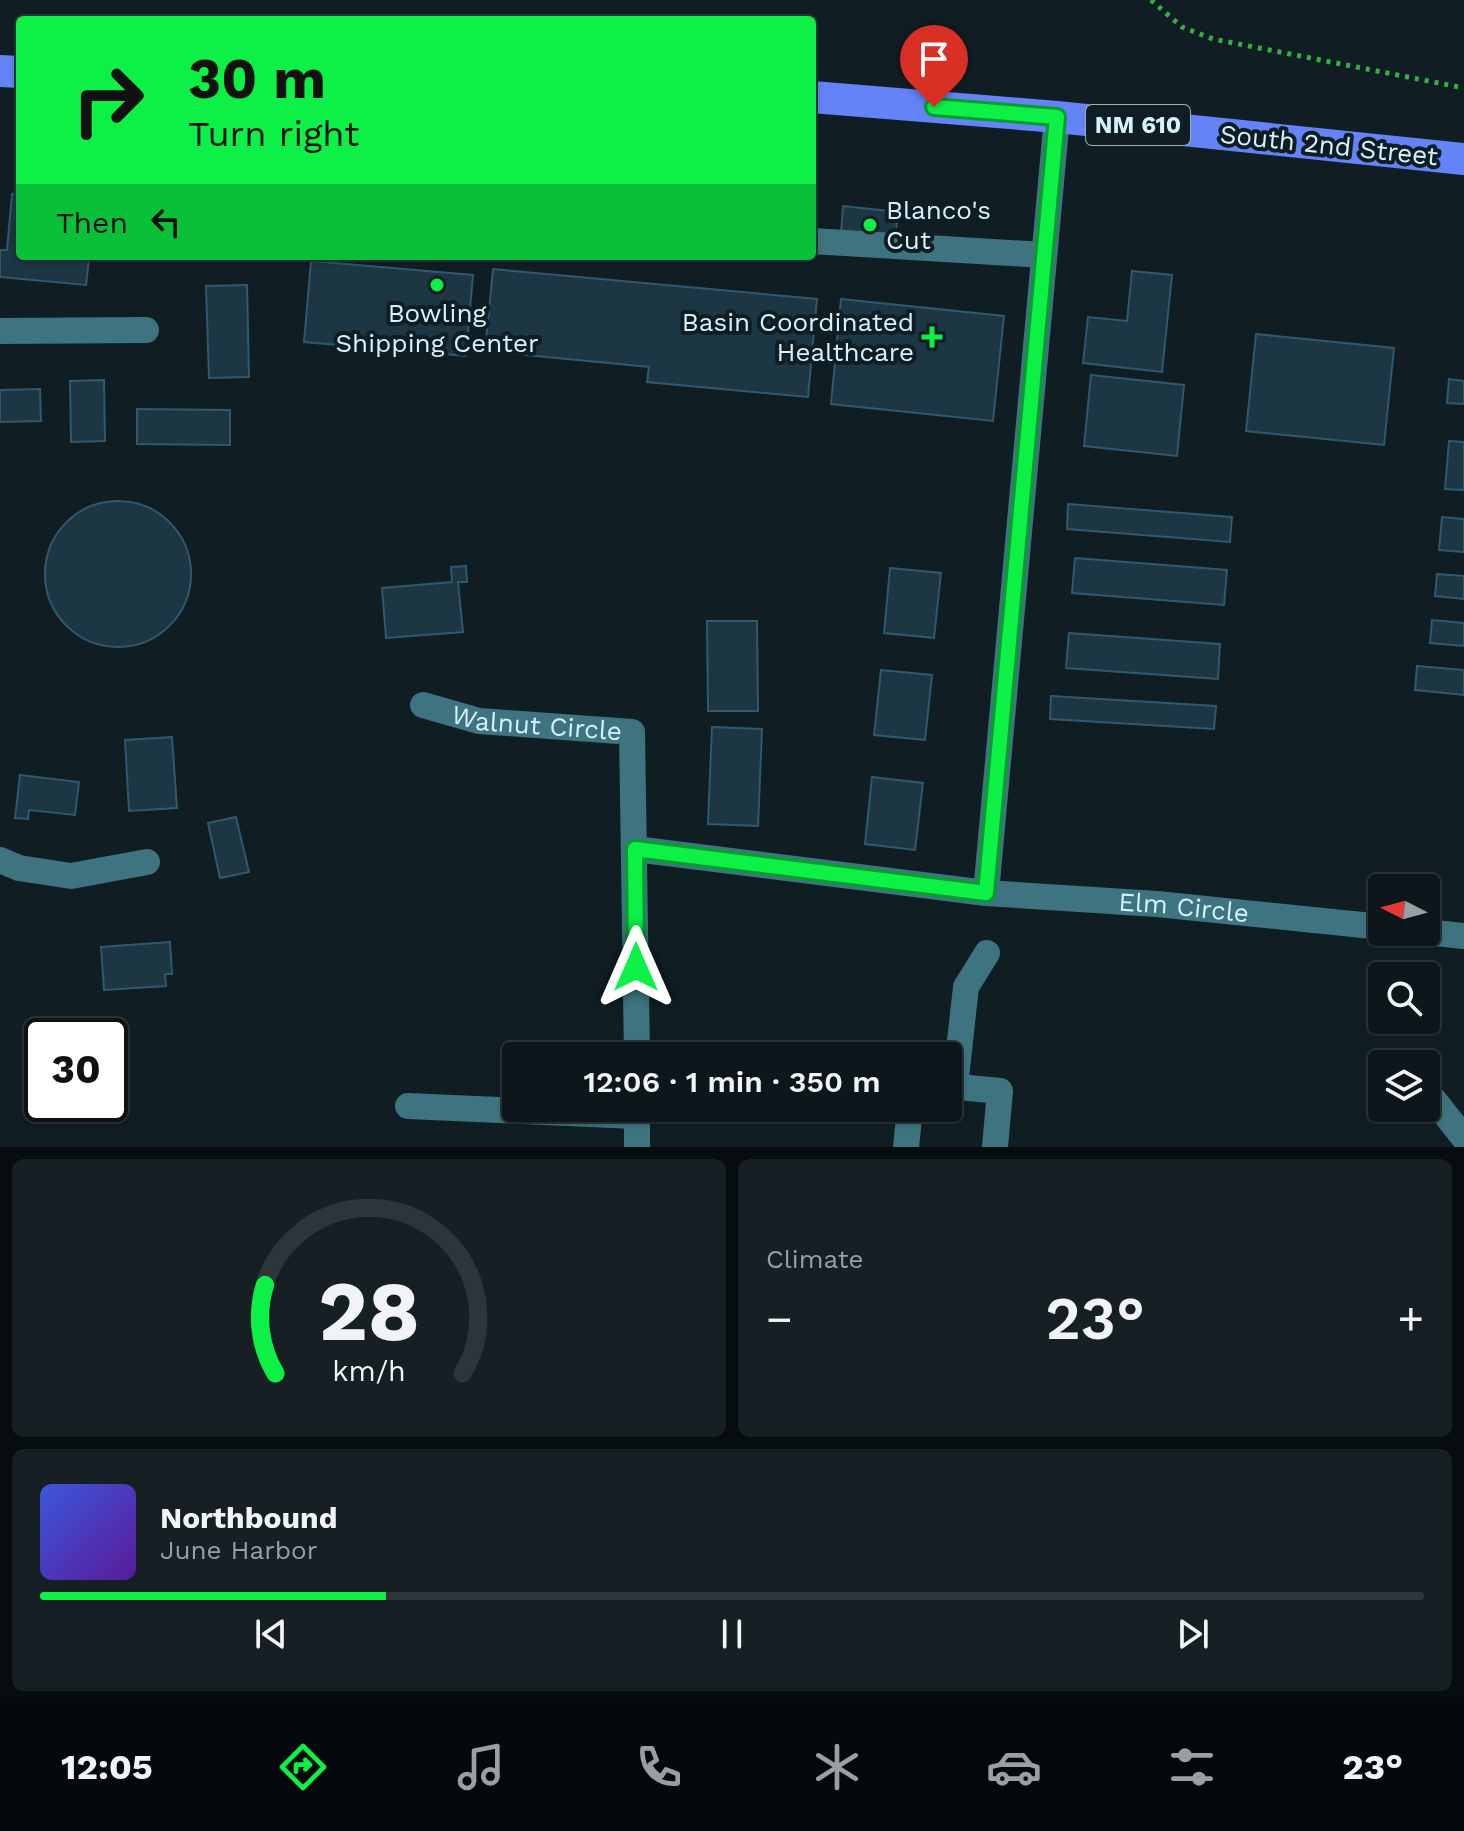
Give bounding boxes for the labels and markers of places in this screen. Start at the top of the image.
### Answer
pin [900,25,968,107]
place label: Blanco's Cut [886,195,991,255]
marker: Blanco's Cut [861,216,879,234]
marker: Bowling Shipping Center [428,276,446,294]
place label: Bowling Shipping Center [335,298,539,358]
place label: Basin Coordinated Healthcare [682,307,914,367]
marker: Basin Coordinated Healthcare [921,326,943,348]

